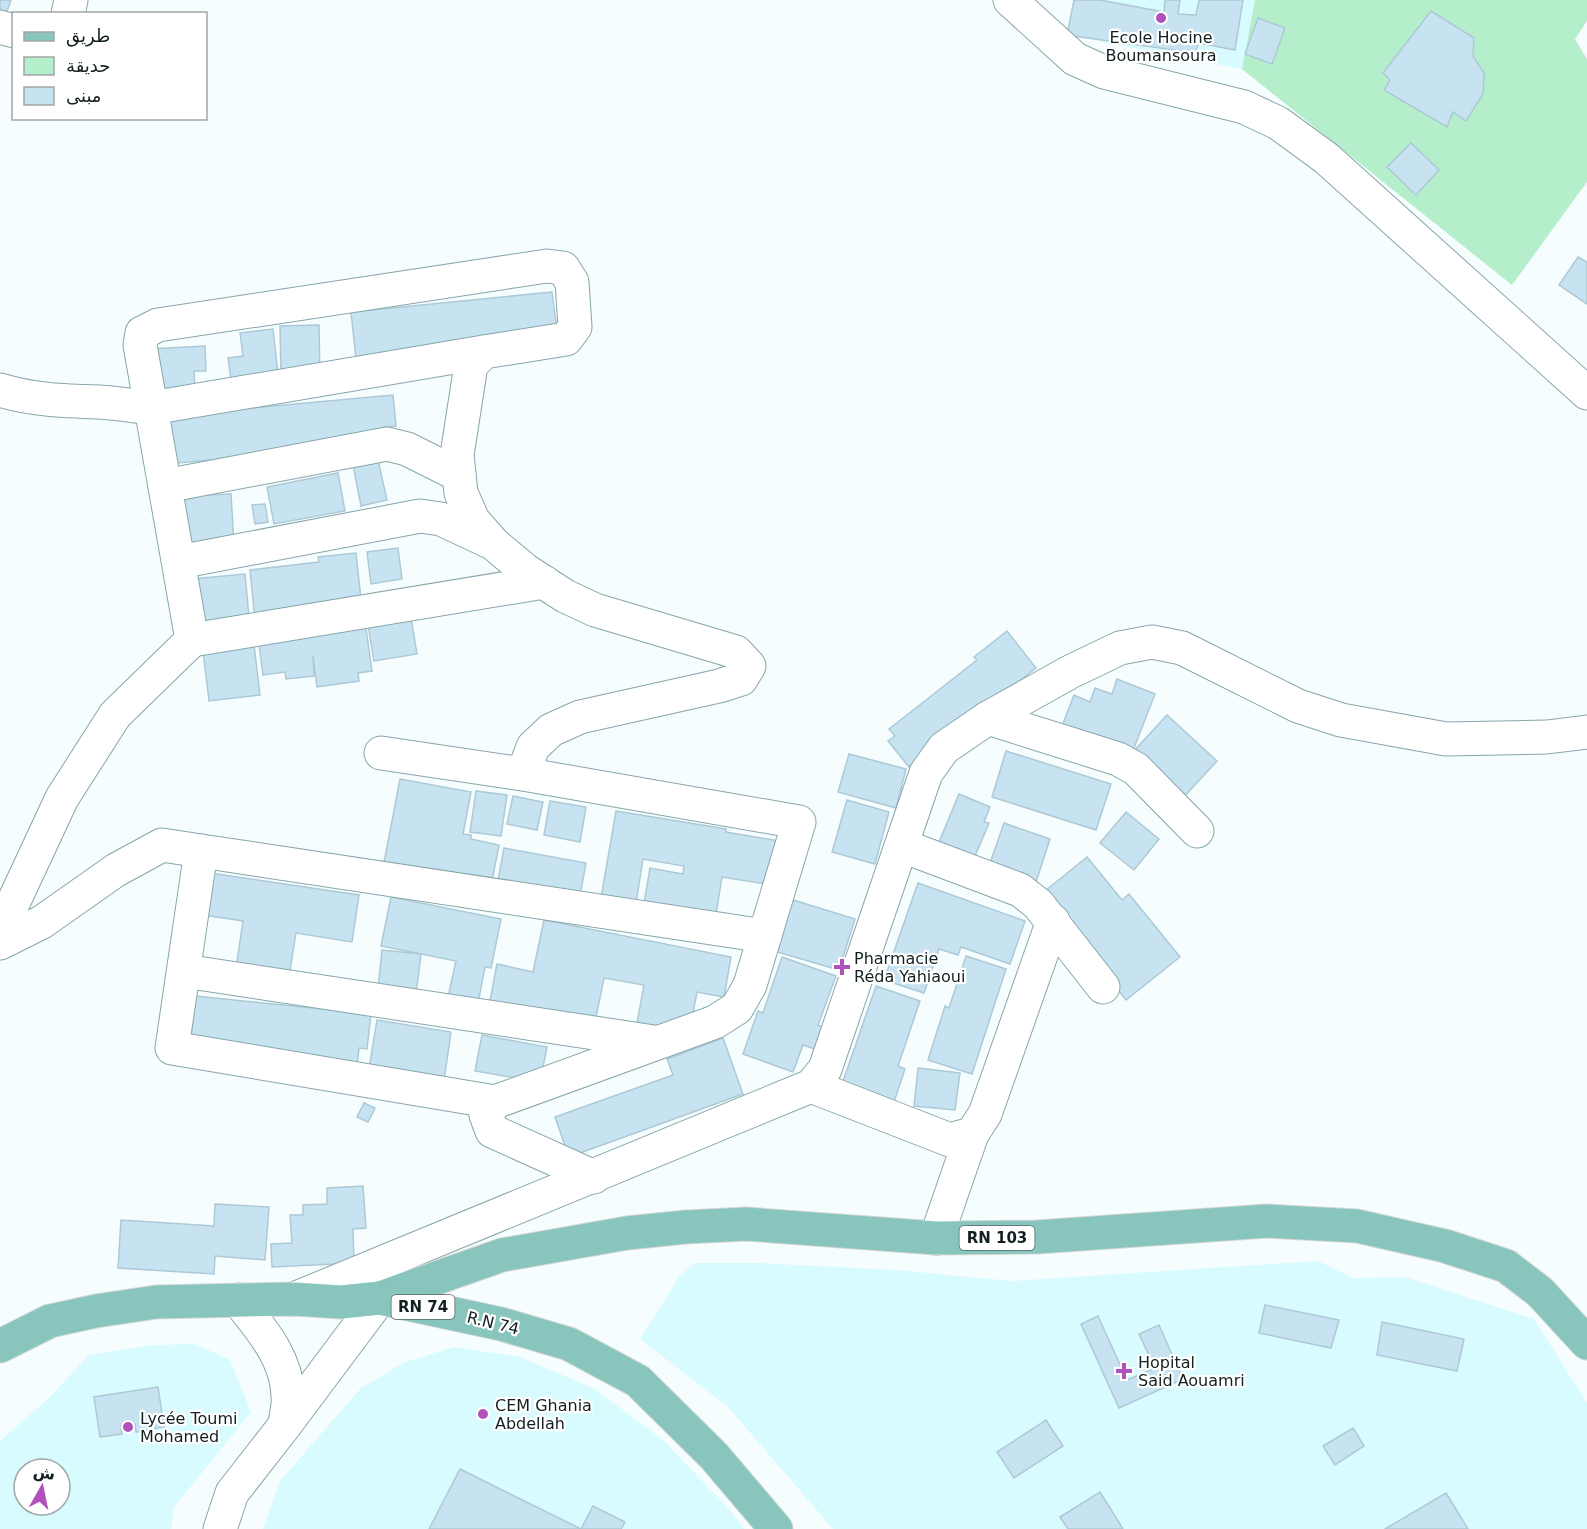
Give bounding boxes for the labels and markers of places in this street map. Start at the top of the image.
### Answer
marker: Ecole Hocine Boumansoura [1154,11,1168,25]
place label: Ecole Hocine Boumansoura [1105,28,1217,65]
place label: Pharmacie Réda Yahiaoui [854,949,965,986]
marker: Pharmacie Réda Yahiaoui [835,960,849,974]
place label: Hopital Said Aouamri [1138,1353,1245,1390]
marker: Hopital Said Aouamri [1115,1362,1133,1380]
place label: CEM Ghania Abdellah [495,1396,592,1433]
marker: CEM Ghania Abdellah [476,1407,490,1421]
place label: Lycée Toumi Mohamed [140,1409,238,1446]
marker: Lycée Toumi Mohamed [121,1420,135,1434]

